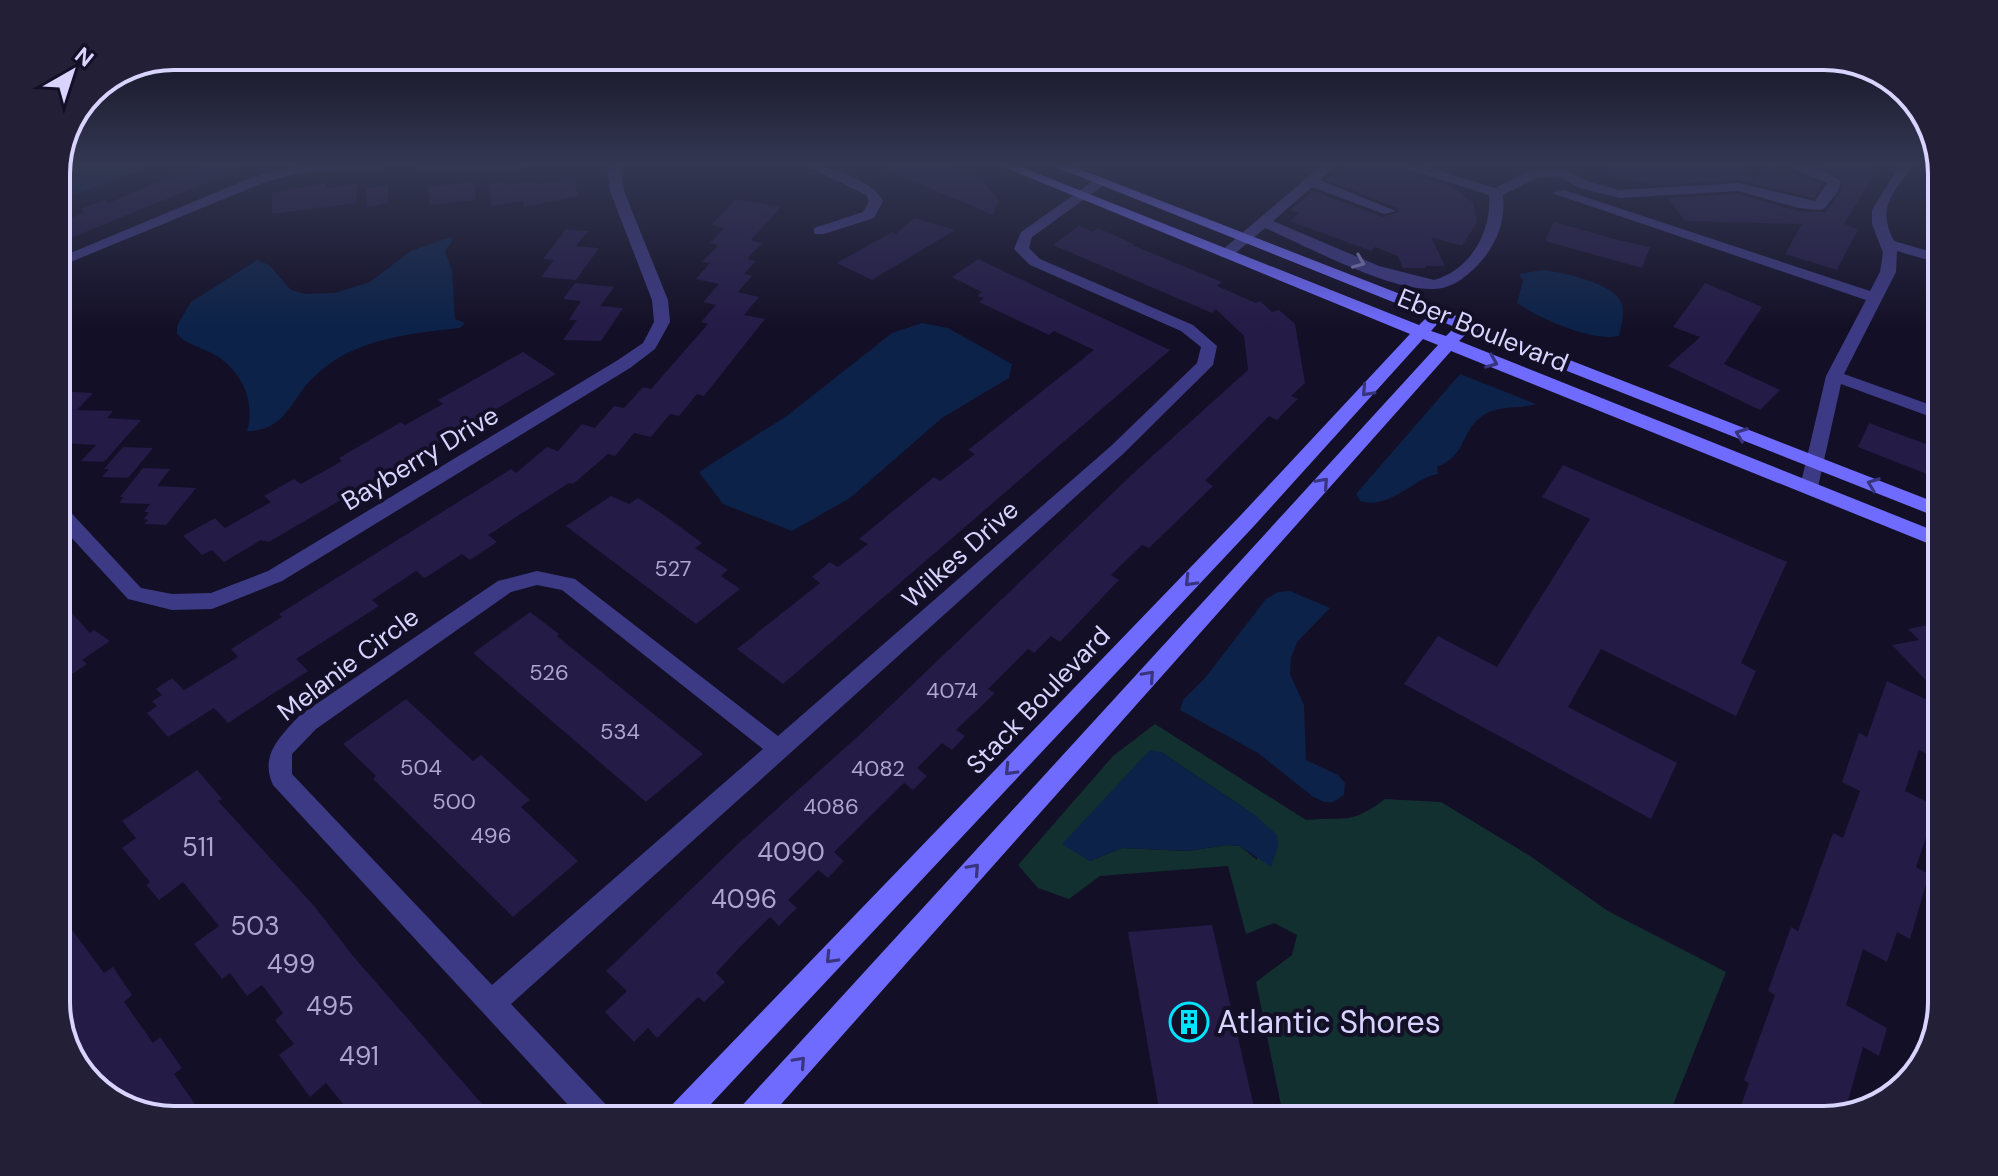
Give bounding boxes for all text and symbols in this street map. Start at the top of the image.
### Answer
north arrow [32,32,112,112]
text: N [69,41,100,73]
one-way arrow [1351,252,1365,269]
street label: Eber Boulevard [1393,280,1573,380]
one-way arrow [1484,352,1498,369]
one-way arrow [1361,382,1376,396]
street label: Bayberry Drive [335,398,505,518]
one-way arrow [1735,427,1749,444]
one-way arrow [1313,478,1328,493]
one-way arrow [1867,478,1881,494]
street label: Wilkes Drive [894,493,1026,615]
house number: 527 [654,554,692,583]
one-way arrow [1184,572,1199,586]
street label: Melanie Circle [270,600,426,728]
street label: Stack Boulevard [959,619,1117,781]
house number: 526 [529,658,569,687]
one-way arrow [1139,671,1153,686]
house number: 4074 [926,676,978,705]
house number: 534 [600,717,640,746]
house number: 504 [400,753,442,782]
house number: 4082 [851,754,905,783]
one-way arrow [1005,761,1020,775]
house number: 500 [432,787,476,816]
house number: 4086 [803,792,859,821]
house number: 496 [471,821,512,850]
house number: 511 [182,830,214,864]
house number: 4090 [757,835,825,869]
one-way arrow [965,864,979,879]
house number: 4096 [711,882,777,916]
house number: 503 [230,909,280,943]
house number: 499 [267,947,315,981]
one-way arrow [826,949,841,963]
house number: 495 [306,989,354,1023]
building icon: Atlantic Shores [1168,1001,1210,1043]
place label: Atlantic Shores [1217,1001,1441,1043]
house number: 491 [339,1039,379,1073]
one-way arrow [791,1057,805,1072]

